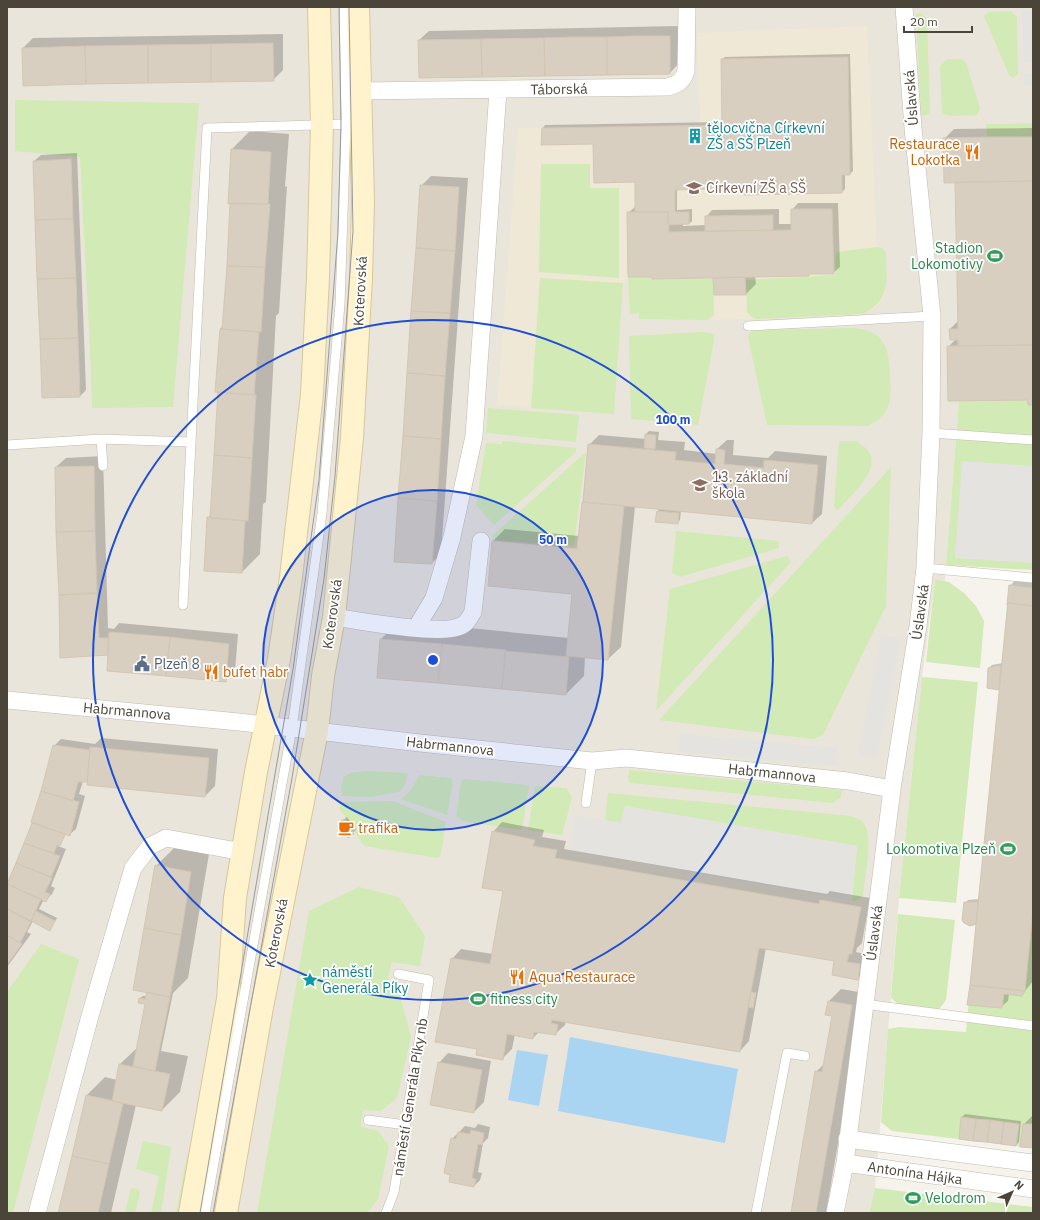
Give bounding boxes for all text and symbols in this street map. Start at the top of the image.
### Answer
scale bar [904,8,972,34]
text: 20 m [910,14,938,29]
street label: Úslavská [899,69,922,127]
street label: Táborská [530,79,588,98]
place label: tělocvična Církevní ZŠ a SŠ Plzeň [707,119,825,153]
building icon: tělocvična Církevní ZŠ a SŠ Plzeň [686,127,704,145]
place label: Restaurace Lokotka [889,135,961,169]
restaurant icon: Restaurace Lokotka [963,143,981,161]
place label: Církevní ZŠ a SŠ [706,178,806,197]
school or university icon: Církevní ZŠ a SŠ [685,179,703,197]
place label: Stadion Lokomotivy [911,239,983,273]
sports icon: Stadion Lokomotivy [986,247,1004,265]
street label: Koterovská [349,255,371,327]
text: 100 m [655,412,691,427]
place label: 13. základní škola [712,468,789,502]
school or university icon: 13. základní škola [691,476,709,494]
text: 50 m [539,532,567,547]
street label: Koterovská [318,577,346,650]
street label: Úslavská [906,582,933,641]
centre of rings [426,653,440,667]
public building icon: Plzeň 8 [133,655,151,673]
place label: Plzeň 8 [154,655,200,673]
restaurant icon: bufet habr [202,663,220,681]
place label: bufet habr [223,663,288,681]
street label: Habrmannova [82,698,172,724]
street label: Habrmannova [405,732,495,760]
street label: Habrmannova [727,759,817,787]
cafe icon: trafika [337,819,355,837]
place label: trafika [358,819,399,837]
place label: Lokomotiva Plzeň [886,840,996,858]
sports icon: Lokomotiva Plzeň [999,840,1017,858]
street label: Koterovská [260,896,292,969]
street label: Úslavská [861,903,886,962]
place label: náměstí Generála Píky [322,963,409,997]
restaurant icon: Aqua Restaurace [508,968,526,986]
place label: Aqua Restaurace [529,968,636,986]
place icon: náměstí Generála Píky [301,971,319,989]
sports icon: fitness city [469,990,487,1008]
place label: fitness city [490,990,558,1008]
street label: náměstí Generála Píky nb [389,1017,431,1177]
street label: Antonína Hájka [866,1157,964,1189]
north arrow [992,1172,1032,1212]
text: N [1011,1177,1027,1193]
sports icon: Velodrom [904,1189,922,1207]
place label: Velodrom [925,1189,986,1207]

